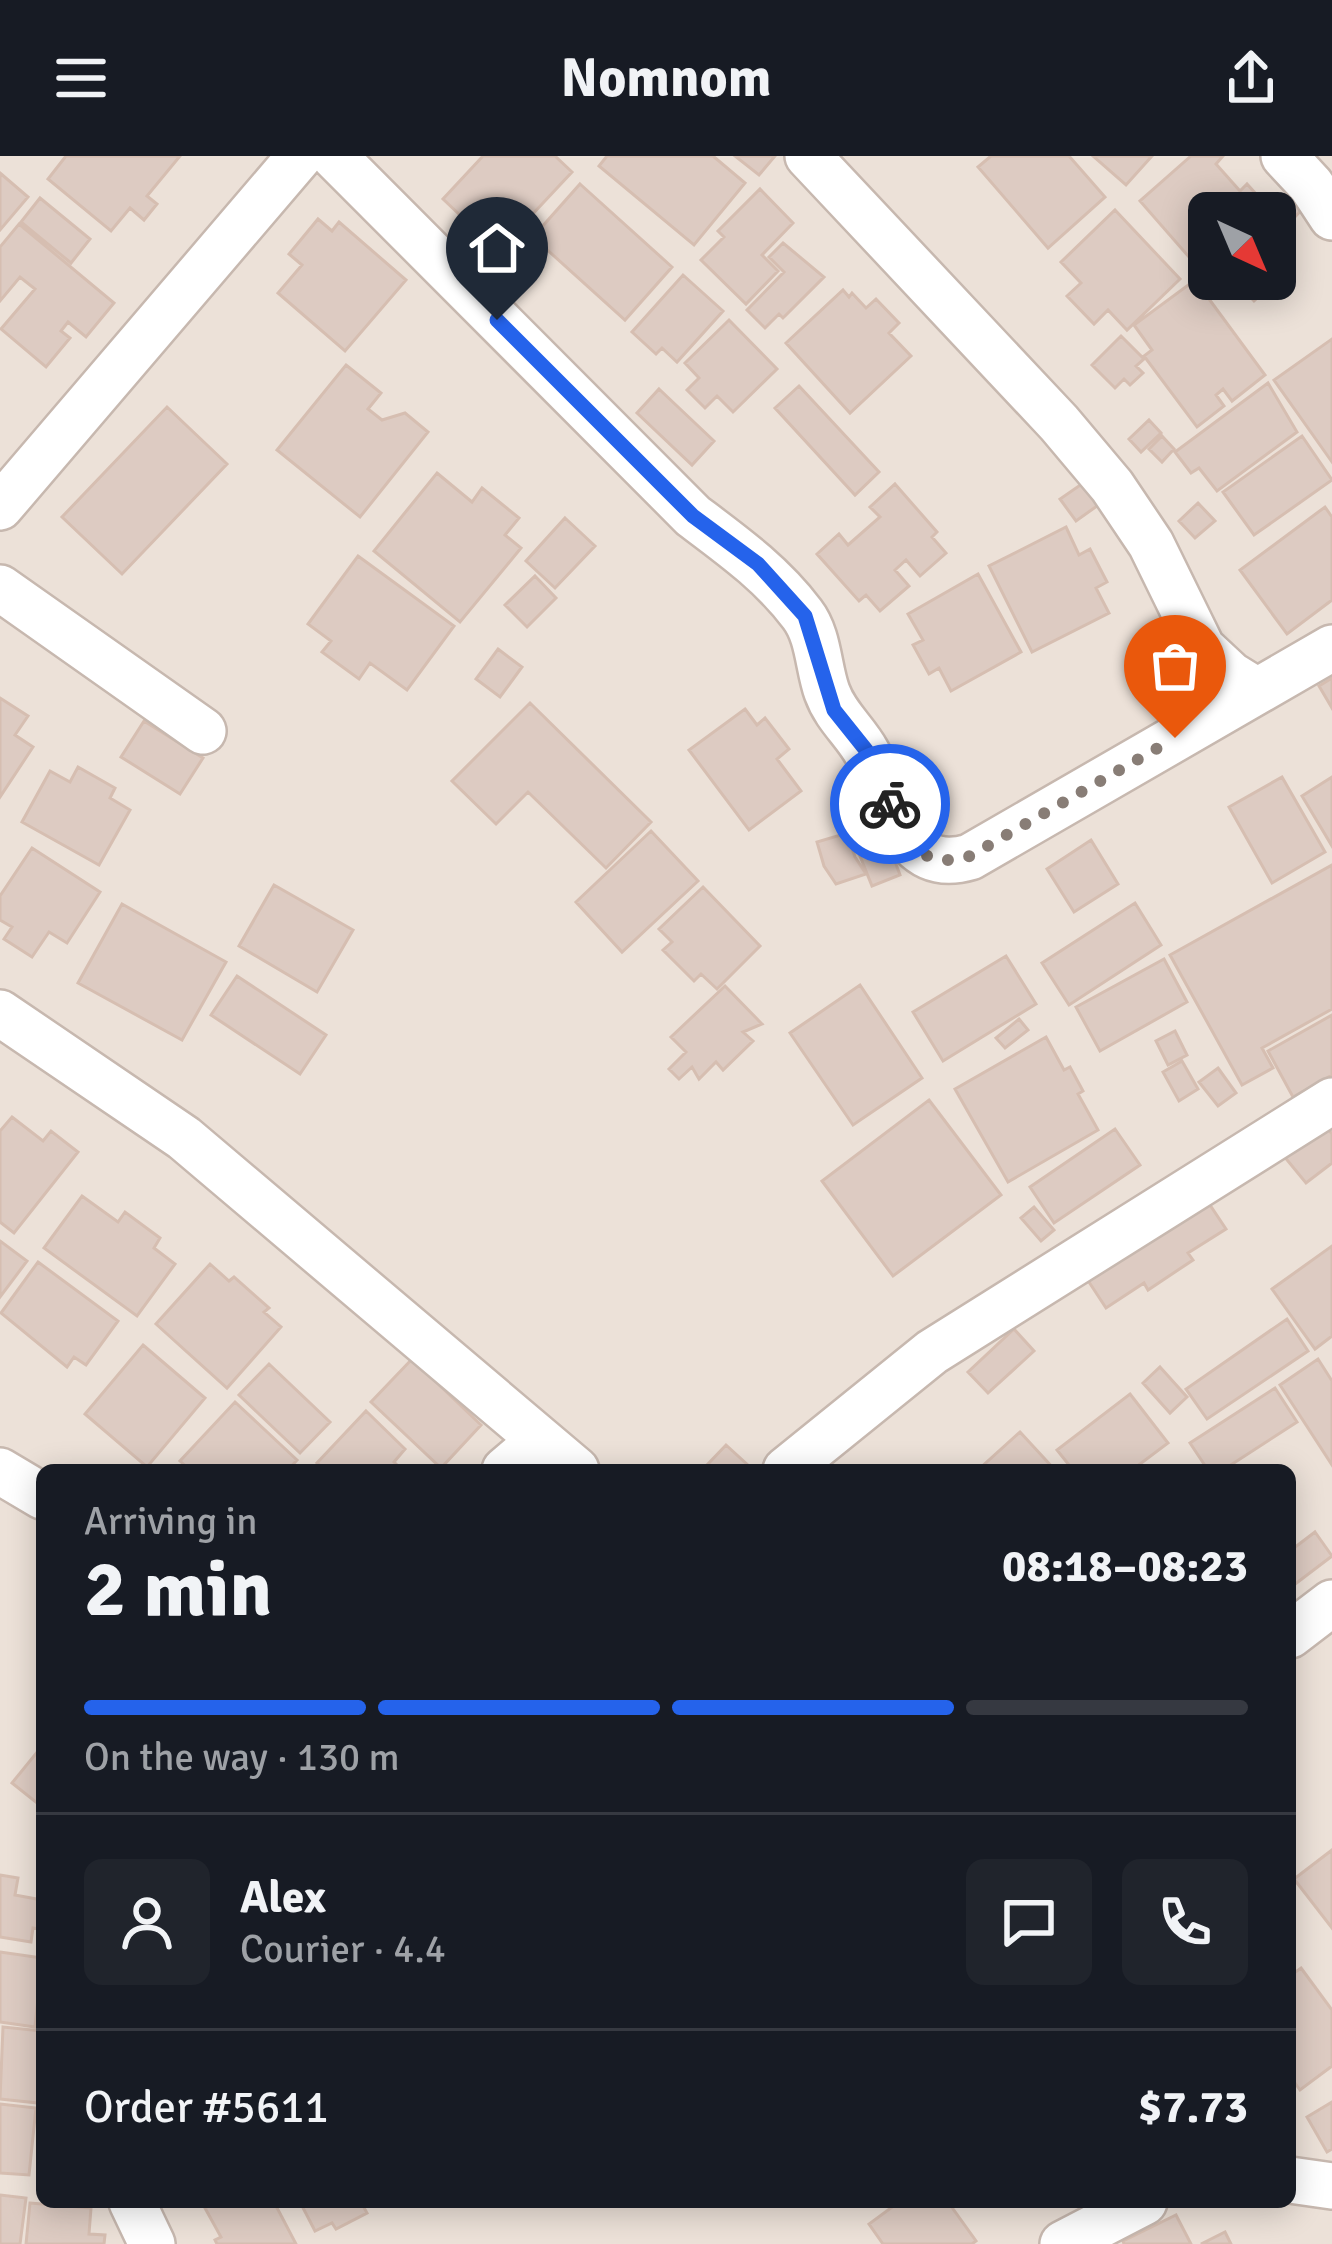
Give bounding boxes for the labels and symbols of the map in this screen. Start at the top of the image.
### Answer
north arrow [1188,192,1296,300]
pin [446,197,548,320]
pin [1124,615,1226,738]
courier [830,744,950,864]

